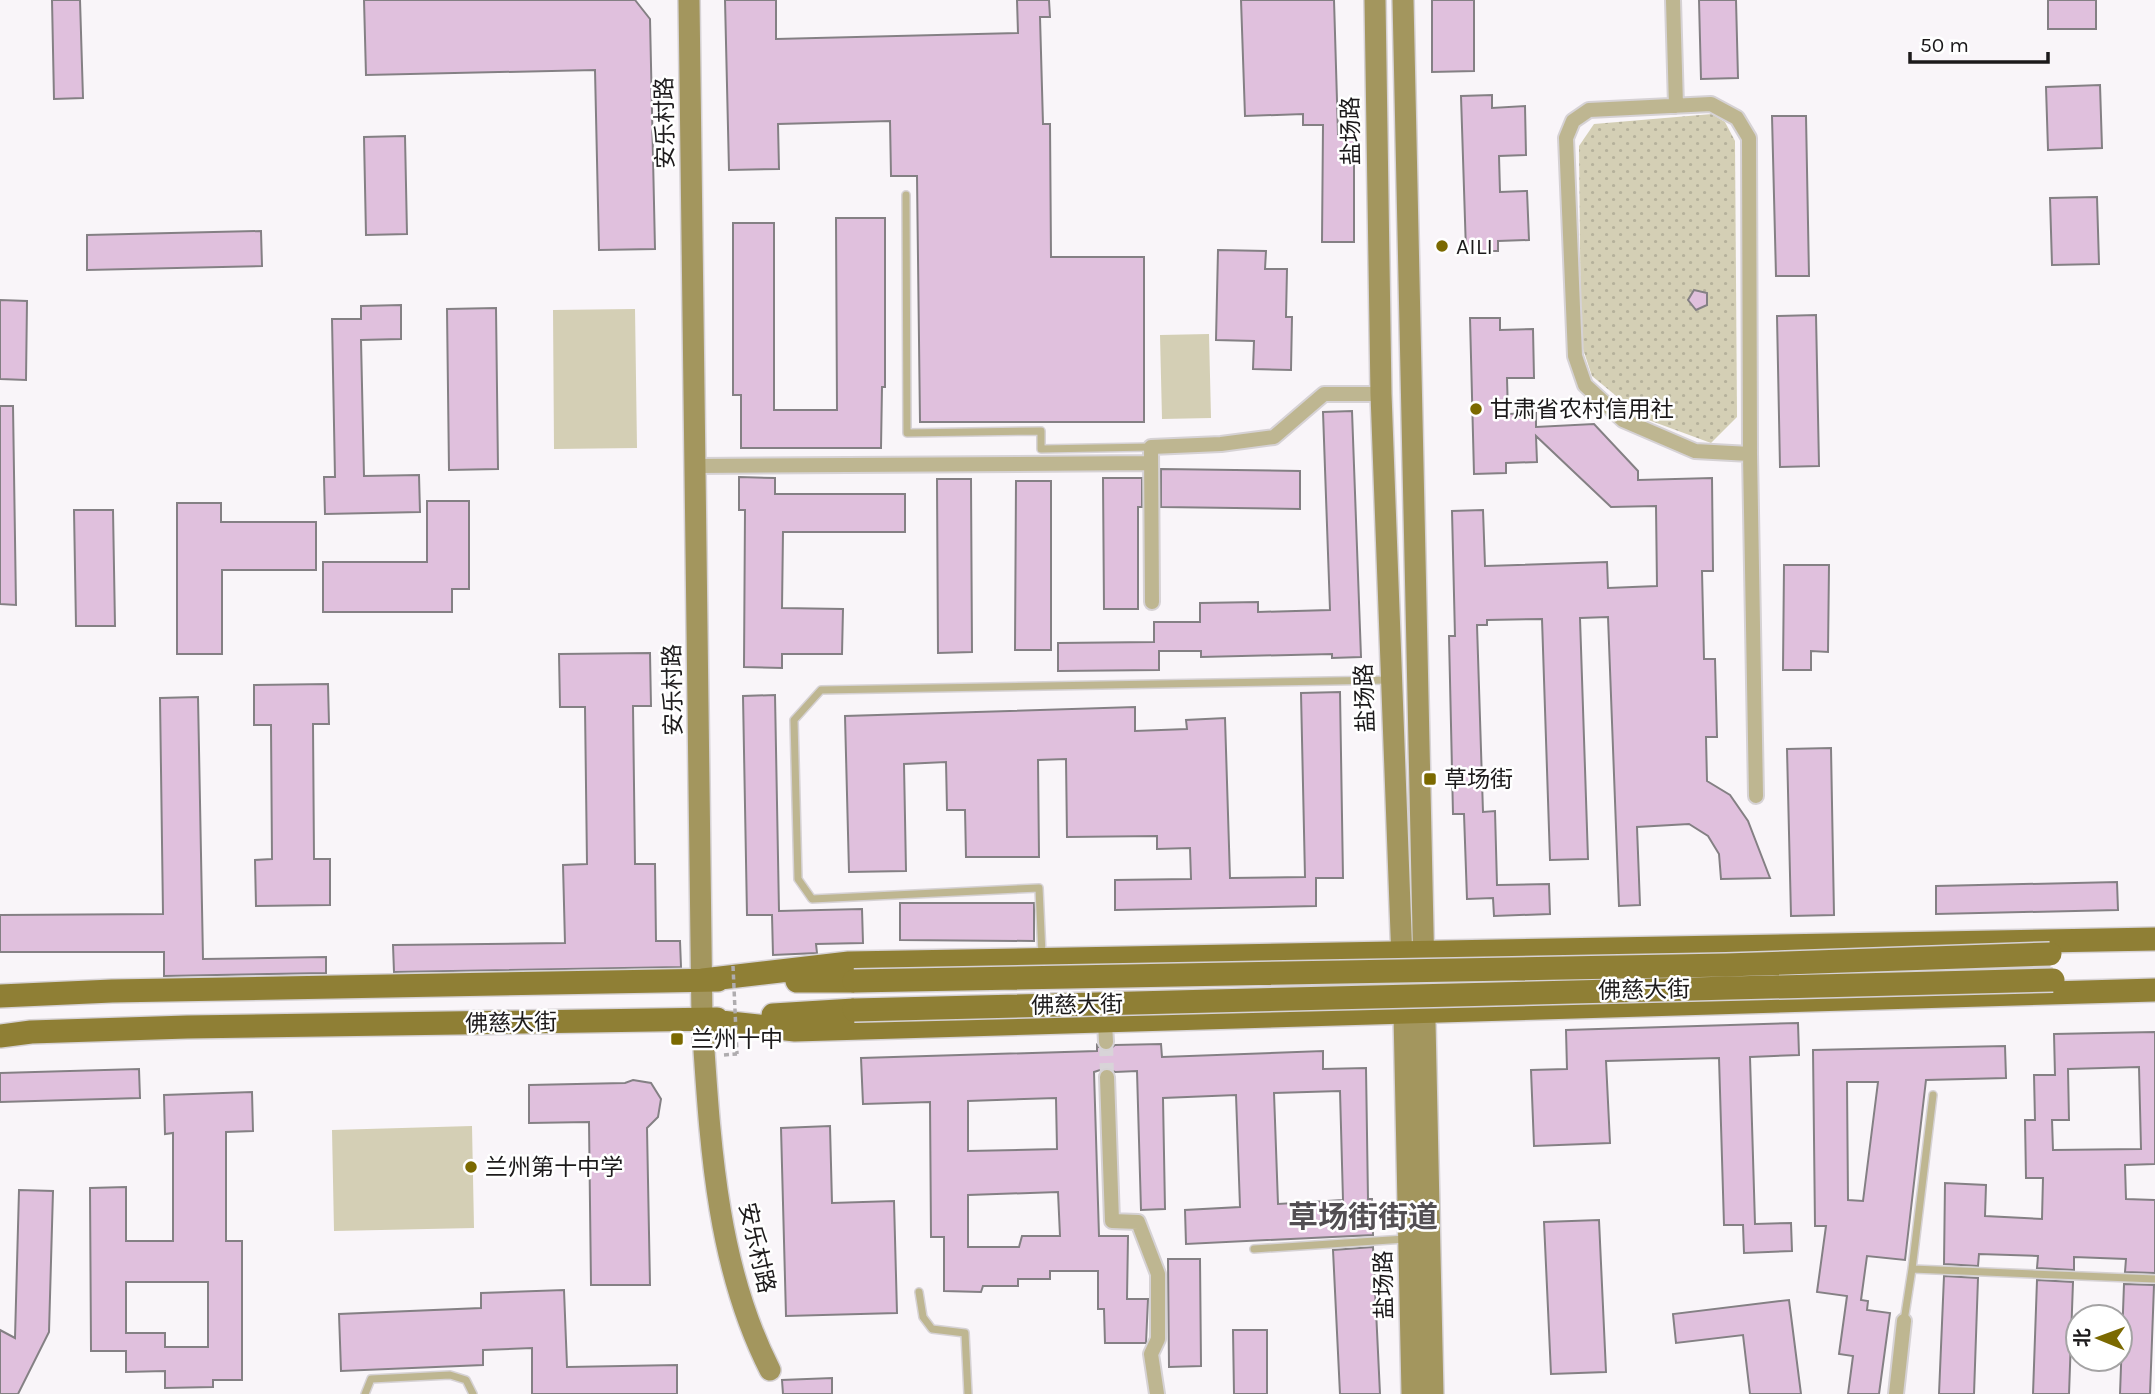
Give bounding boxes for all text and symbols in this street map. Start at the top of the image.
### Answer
scale bar [1910,21,2048,65]
text: 50 m [1920,33,1969,57]
street label: 安乐村路 [651,77,679,169]
street label: 盐场路 [1337,96,1365,166]
place label: AILI [1456,233,1493,260]
marker: AILI [1434,238,1450,254]
place label: 甘肃省农村信用社 [1490,396,1674,423]
marker: 甘肃省农村信用社 [1468,401,1484,417]
street label: 安乐村路 [659,644,687,736]
street label: 盐场路 [1350,663,1380,733]
place label: 草场街 [1444,766,1513,793]
marker: 草场街 [1422,771,1438,787]
street label: 佛慈大街 [1598,976,1690,1004]
street label: 佛慈大街 [1031,991,1123,1019]
street label: 佛慈大街 [465,1009,557,1037]
place label: 兰州十中 [691,1026,783,1053]
marker: 兰州十中 [669,1031,685,1047]
place label: 兰州第十中学 [485,1154,623,1181]
marker: 兰州第十中学 [463,1159,479,1175]
district label: 草场街街道 [1288,1199,1438,1235]
street label: 安乐村路 [733,1200,781,1296]
street label: 盐场路 [1370,1250,1398,1320]
north arrow [2064,1303,2134,1373]
text: 北 [2072,1328,2094,1347]

